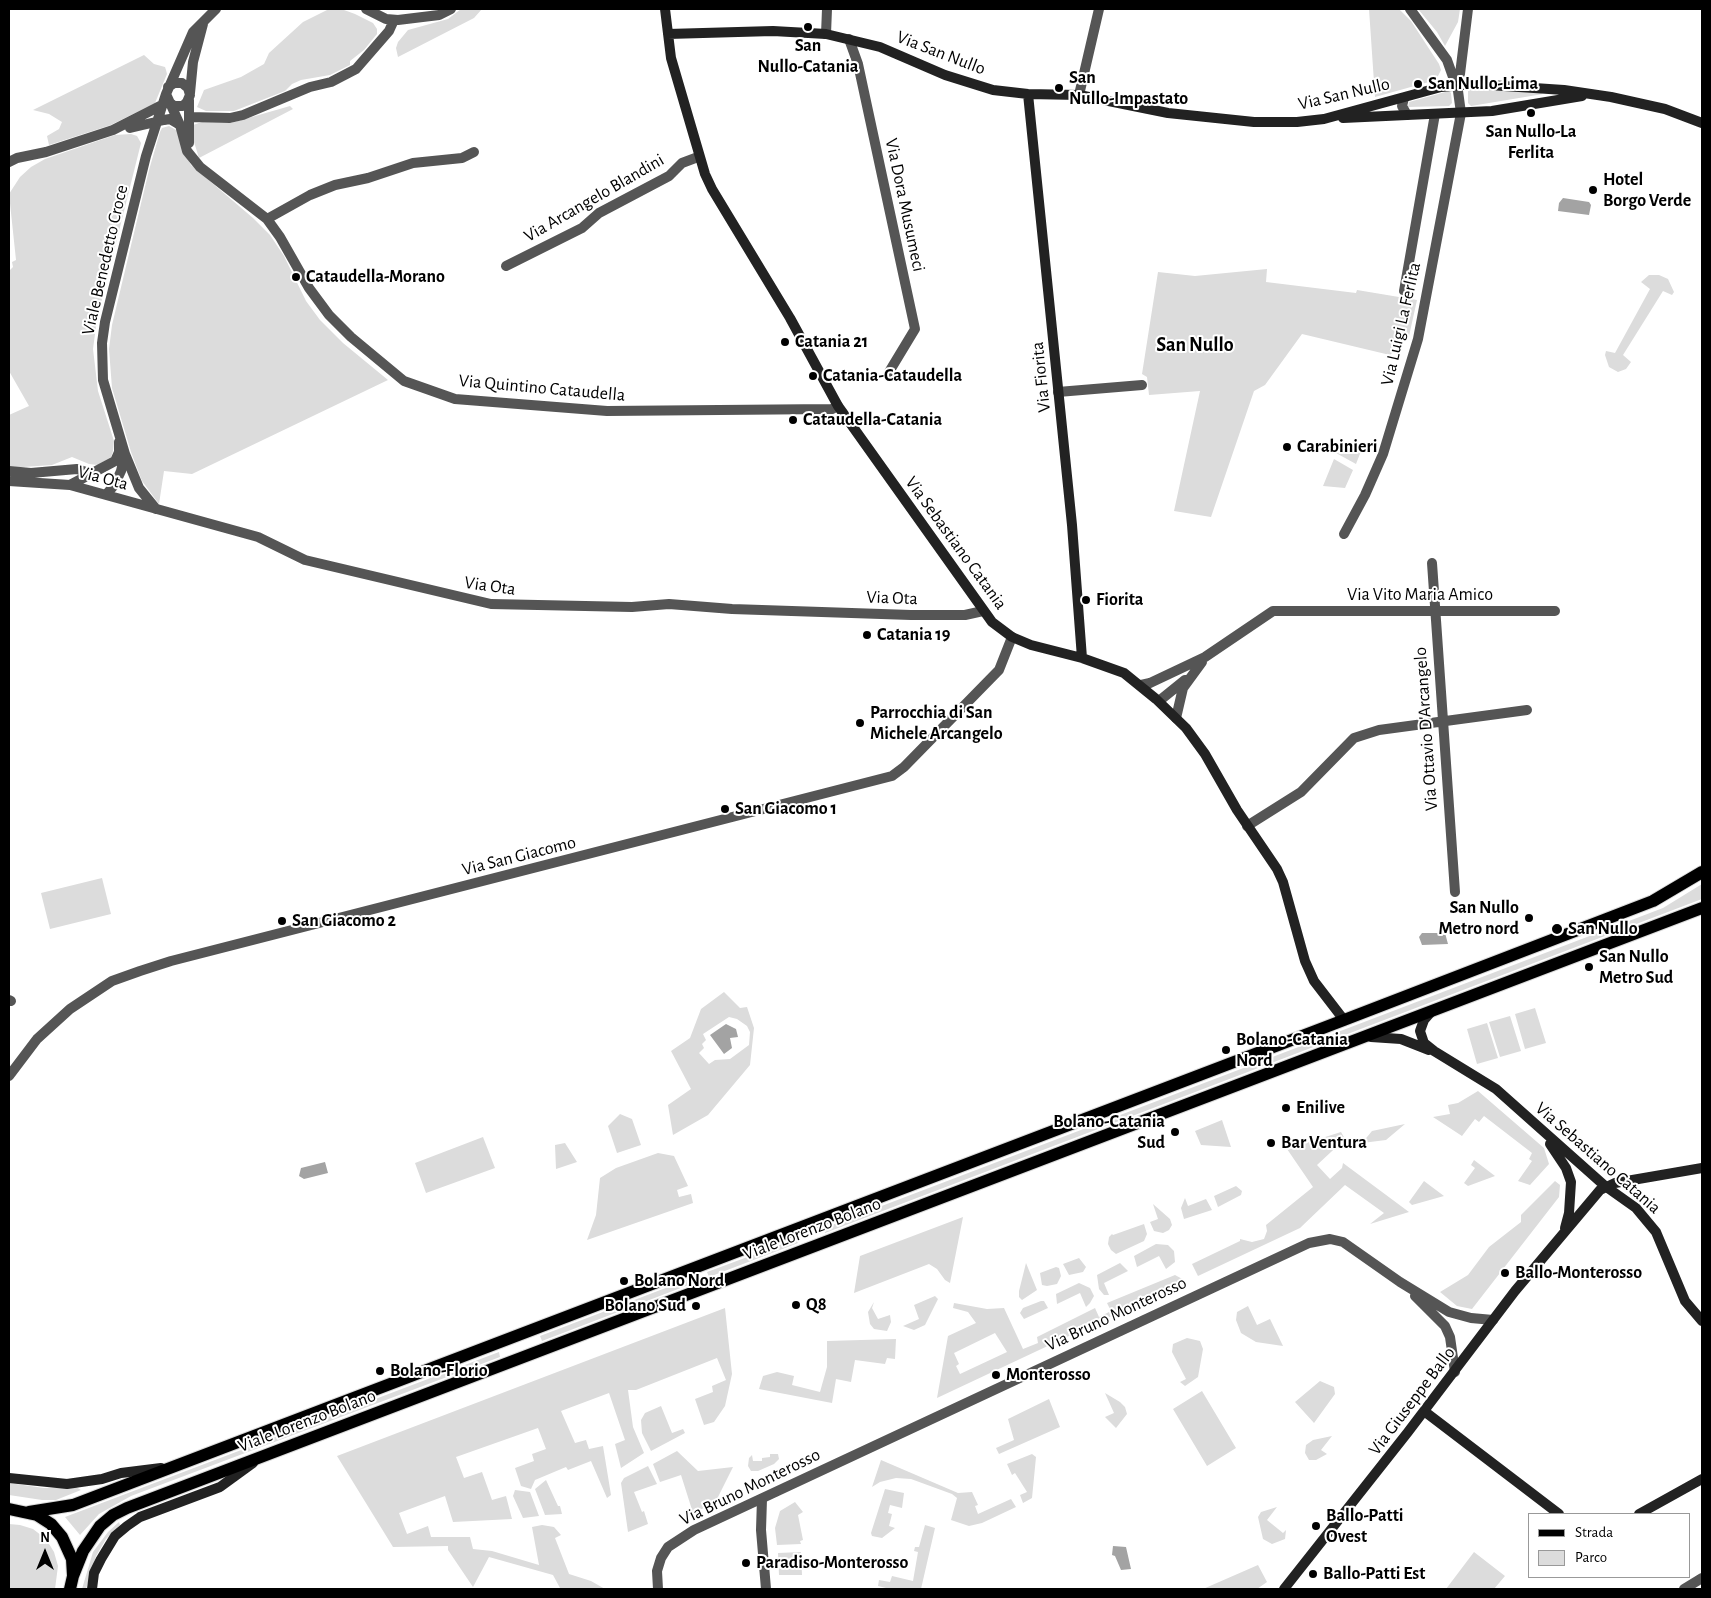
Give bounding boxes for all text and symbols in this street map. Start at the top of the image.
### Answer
marker: San Nullo-Catania [802,21,814,33]
street label: Via San Nullo [894,26,988,80]
place label: San Nullo-Catania [757,35,859,78]
place label: San Nullo-Impastato [1069,67,1188,110]
street label: Via San Nullo [1296,73,1392,115]
place label: San Nullo-Lima [1428,73,1538,95]
marker: San Nullo-Lima [1412,78,1424,90]
marker: San Nullo-Impastato [1053,82,1065,94]
marker: San Nullo-La Ferlita [1525,107,1537,119]
place label: San Nullo-La Ferlita [1486,121,1576,163]
street label: Via Dora Musumeci [880,136,930,274]
street label: Via Arcangelo Blandini [520,149,668,247]
place label: Hotel Borgo Verde [1603,169,1691,212]
street label: Viale Benedetto Croce [77,183,133,337]
marker: Hotel Borgo Verde [1587,184,1599,196]
street label: Via Luigi La Ferlita [1376,260,1426,388]
place label: Cataudella-Morano [306,266,445,288]
marker: Cataudella-Morano [290,271,302,283]
place label: Catania 21 [795,331,868,353]
district label: San Nullo [1156,333,1234,357]
marker: Catania 21 [779,336,791,348]
street label: Via Fiorita [1027,341,1055,413]
place label: Catania-Cataudella [823,365,962,387]
street label: Via Quintino Cataudella [458,370,626,406]
marker: Catania-Cataudella [807,370,819,382]
place label: Cataudella-Catania [803,409,942,431]
marker: Cataudella-Catania [787,414,799,426]
place label: Carabinieri [1297,436,1377,458]
marker: Carabinieri [1281,441,1293,453]
street label: Via Ota [75,461,131,495]
street label: Via Sebastiano Catania [900,472,1012,614]
street label: Via Ota [463,572,517,600]
street label: Via Vito Maria Amico [1347,584,1493,606]
street label: Via Ota [866,586,918,610]
place label: Fiorita [1096,589,1143,611]
marker: Fiorita [1080,594,1092,606]
place label: Catania 19 [877,624,950,646]
marker: Catania 19 [861,629,873,641]
street label: Via Ottavio D'Arcangelo [1409,646,1443,812]
place label: Parrocchia di San Michele Arcangelo [870,702,1003,744]
marker: Parrocchia di San Michele Arcangelo [854,717,866,729]
place label: San Giacomo 1 [735,798,837,820]
marker: San Giacomo 1 [719,803,731,815]
street label: Via San Giacomo [460,831,578,881]
place label: San Nullo Metro nord [1438,897,1519,940]
place label: San Giacomo 2 [292,910,396,932]
marker: San Nullo Metro nord [1523,912,1535,924]
marker: San Giacomo 2 [276,915,288,927]
place label: San Nullo [1568,918,1638,940]
marker: San Nullo [1550,922,1564,936]
place label: San Nullo Metro Sud [1599,946,1673,989]
marker: San Nullo Metro Sud [1583,961,1595,973]
place label: Bolano-Catania Nord [1236,1029,1348,1072]
marker: Bolano-Catania Nord [1220,1044,1232,1056]
place label: Enilive [1296,1097,1345,1119]
street label: Via Sebastiano Catania [1531,1098,1665,1218]
marker: Enilive [1280,1102,1292,1114]
place label: Bolano-Catania Sud [1053,1111,1165,1154]
marker: Bolano-Catania Sud [1169,1126,1181,1138]
place label: Bar Ventura [1281,1132,1367,1154]
marker: Bar Ventura [1265,1137,1277,1149]
street label: Viale Lorenzo Bolano [740,1193,884,1265]
place label: Ballo-Monterosso [1515,1262,1642,1284]
marker: Ballo-Monterosso [1499,1267,1511,1279]
place label: Bolano Nord [634,1270,724,1292]
street label: Via Bruno Monterosso [1042,1272,1190,1356]
marker: Bolano Nord [618,1275,630,1287]
place label: Q8 [806,1294,827,1316]
place label: Bolano Sud [605,1295,686,1317]
marker: Q8 [790,1299,802,1311]
marker: Bolano Sud [690,1300,702,1312]
street label: Via Giuseppe Ballo [1364,1342,1460,1460]
place label: Bolano-Florio [390,1360,488,1382]
place label: Monterosso [1006,1364,1091,1386]
marker: Bolano-Florio [374,1365,386,1377]
marker: Monterosso [990,1369,1002,1381]
street label: Viale Lorenzo Bolano [235,1385,379,1457]
street label: Via Bruno Monterosso [676,1444,824,1530]
place label: Ballo-Patti Ovest [1326,1505,1403,1548]
legend [1528,1513,1691,1578]
marker: Ballo-Patti Ovest [1310,1520,1322,1532]
text: Strada [1575,1525,1613,1540]
north arrow [20,1528,70,1578]
text: N [40,1531,50,1545]
text: Parco [1575,1550,1607,1565]
place label: Paradiso-Monterosso [756,1552,908,1574]
marker: Paradiso-Monterosso [740,1557,752,1569]
place label: Ballo-Patti Est [1323,1563,1425,1585]
marker: Ballo-Patti Est [1307,1568,1319,1580]

